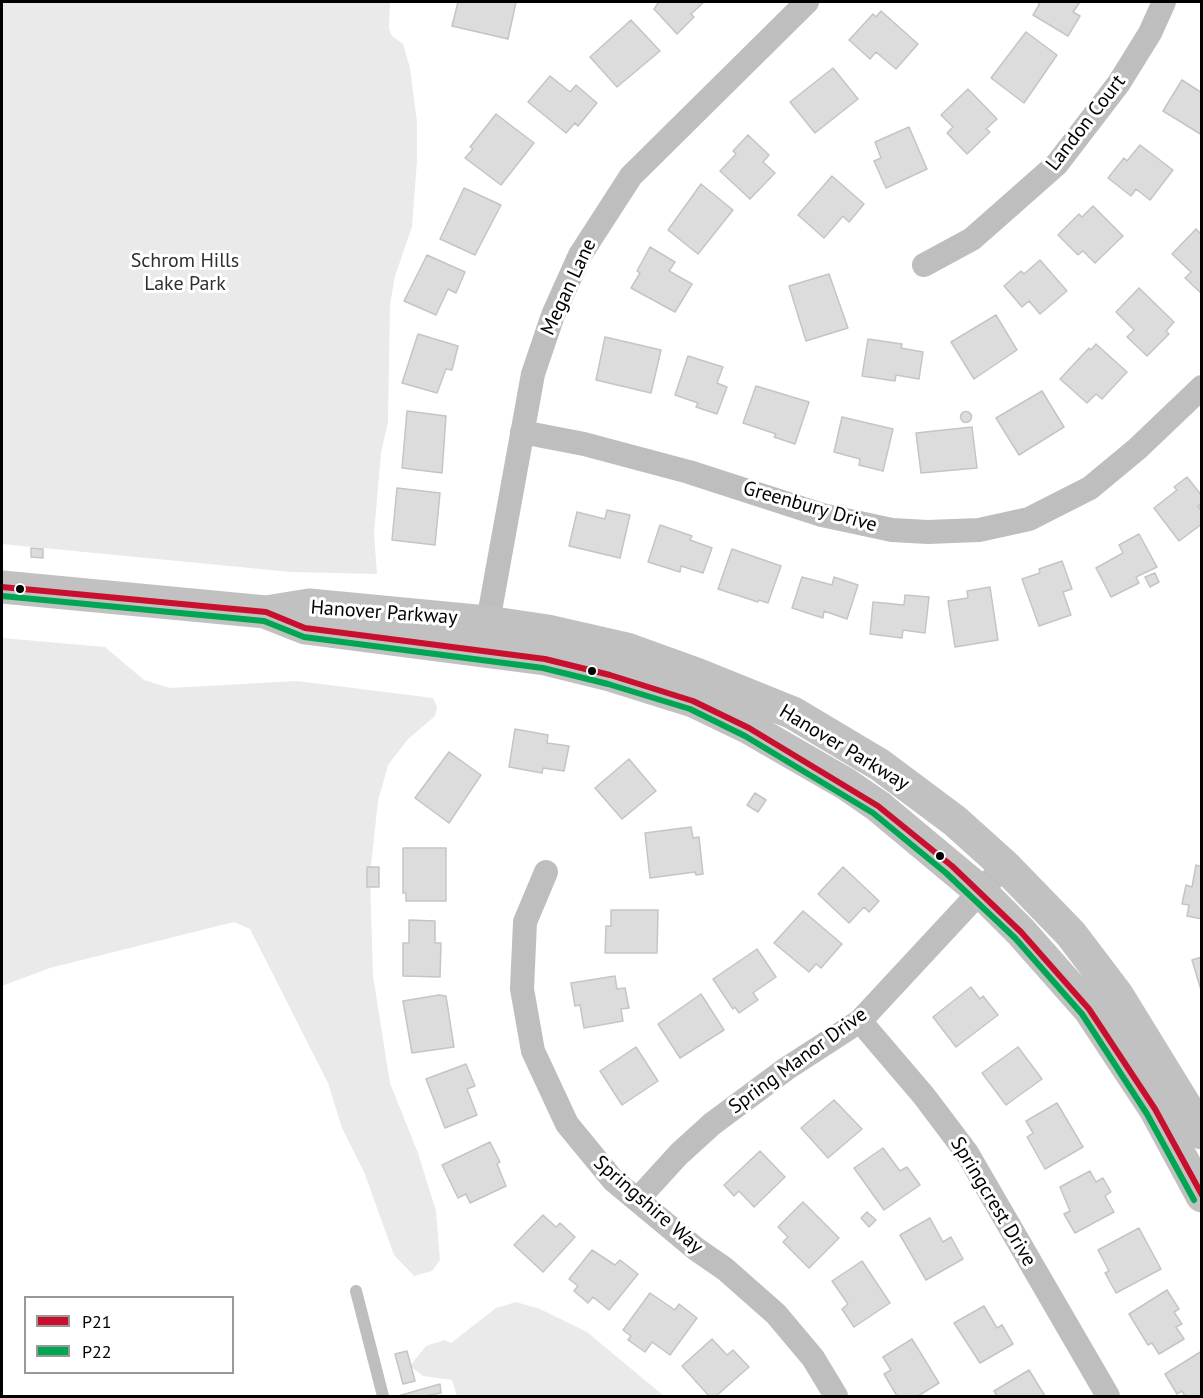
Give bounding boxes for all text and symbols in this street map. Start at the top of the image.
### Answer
street label: Landon Court [1041,70,1131,176]
street label: Megan Lane [536,235,602,339]
park label: Schrom Hills Lake Park [131,249,239,296]
street label: Greenbury Drive [740,476,880,538]
unlabelled marker [14,583,26,595]
street label: Hanover Parkway [310,596,458,630]
unlabelled marker [586,665,598,677]
street label: Hanover Parkway [775,700,913,796]
unlabelled marker [934,850,946,862]
street label: Spring Manor Drive [724,1003,872,1119]
street label: Springcrest Drive [945,1133,1041,1271]
street label: Springshire Way [588,1151,708,1259]
legend [24,1296,234,1374]
text: P21 [82,1310,112,1333]
text: P22 [82,1340,112,1363]

